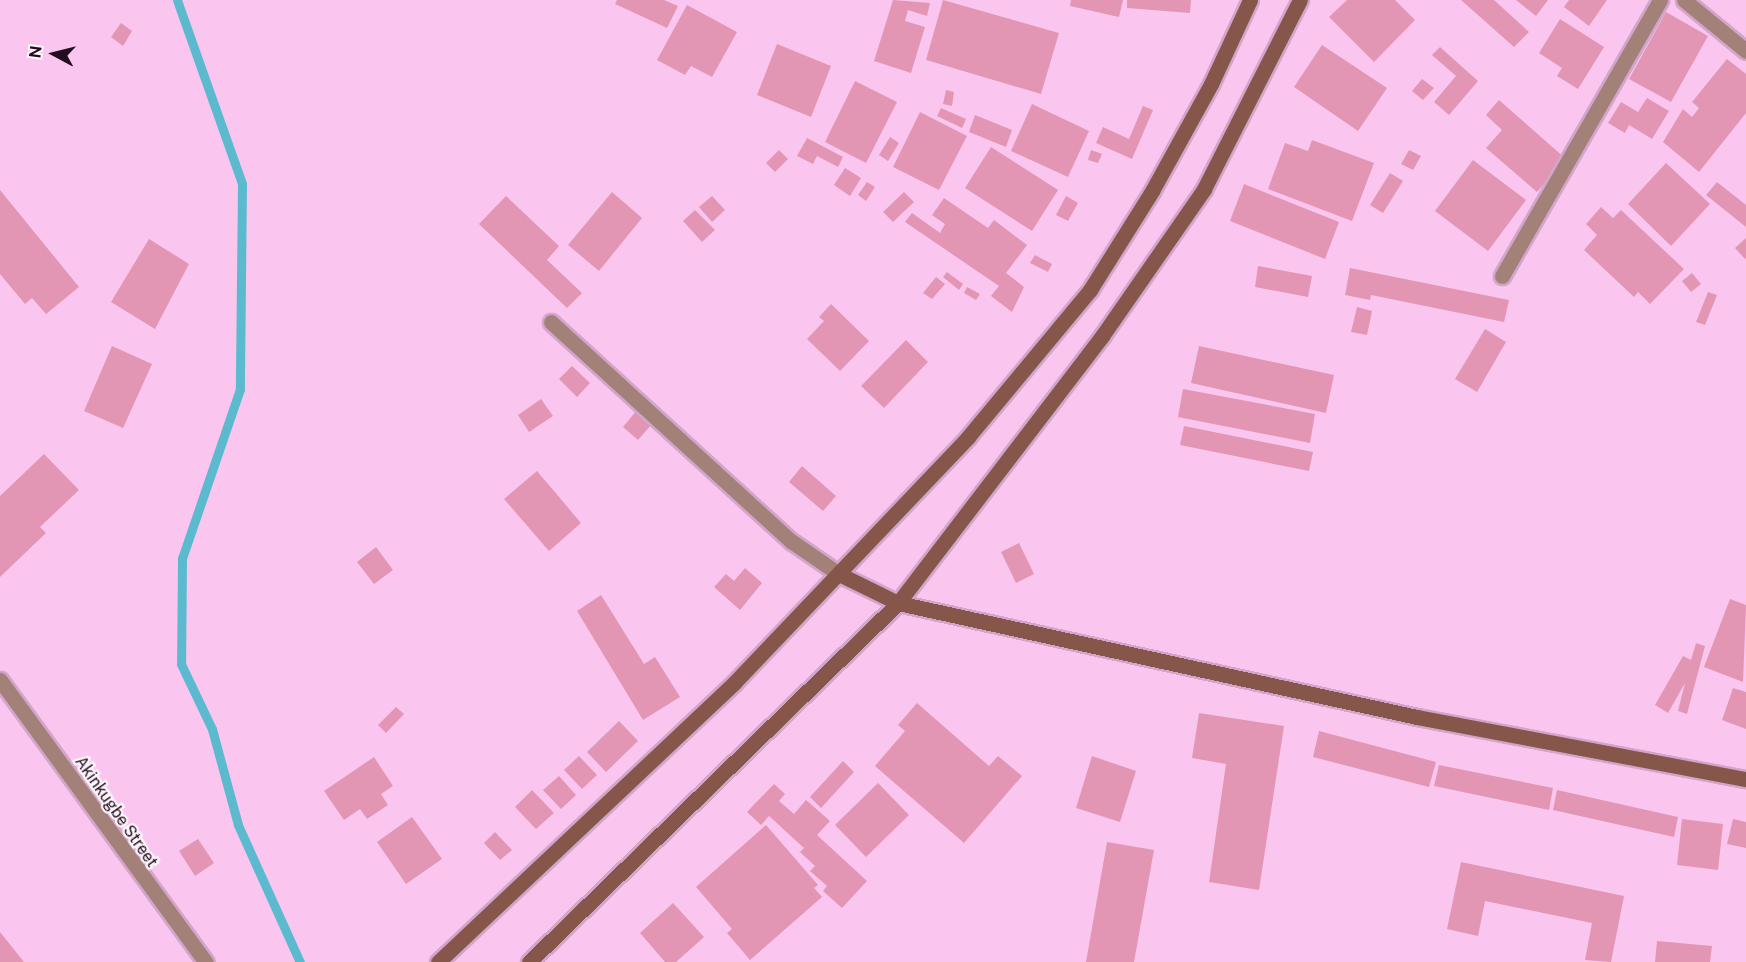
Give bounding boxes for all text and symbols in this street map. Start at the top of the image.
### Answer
north arrow [24,24,84,84]
text: N [25,44,46,59]
street label: Akinkugbe Street [71,753,161,871]

